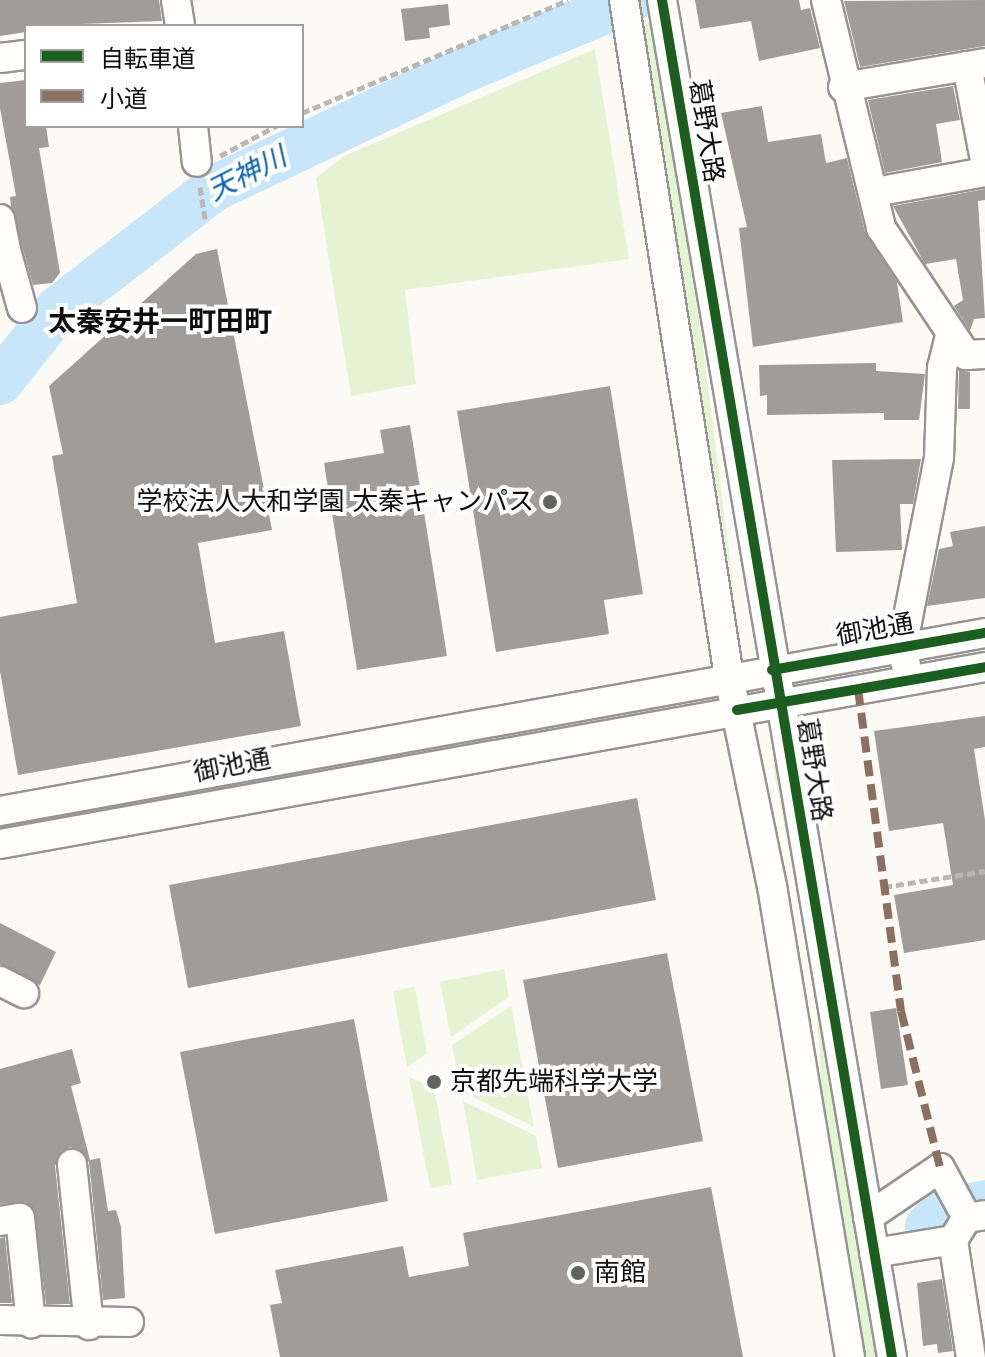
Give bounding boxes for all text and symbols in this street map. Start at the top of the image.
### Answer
legend [24,24,304,128]
text: 自転車道 [100,44,196,73]
street label: 葛野大路 [682,77,730,185]
text: 小道 [100,84,148,113]
water label: 天神川 [202,140,292,208]
district label: 太秦安井一町田町 [48,305,272,339]
place label: 学校法人大和学園 太秦キャンパス [137,486,534,518]
marker: 学校法人大和学園 太秦キャンパス [541,493,559,511]
street label: 御池通 [834,608,916,652]
street label: 葛野大路 [790,716,838,824]
street label: 御池通 [191,743,273,789]
place label: 京都先端科学大学 [450,1066,658,1098]
marker: 京都先端科学大学 [425,1073,443,1091]
place label: 南館 [594,1257,646,1289]
marker: 南館 [569,1264,587,1282]

